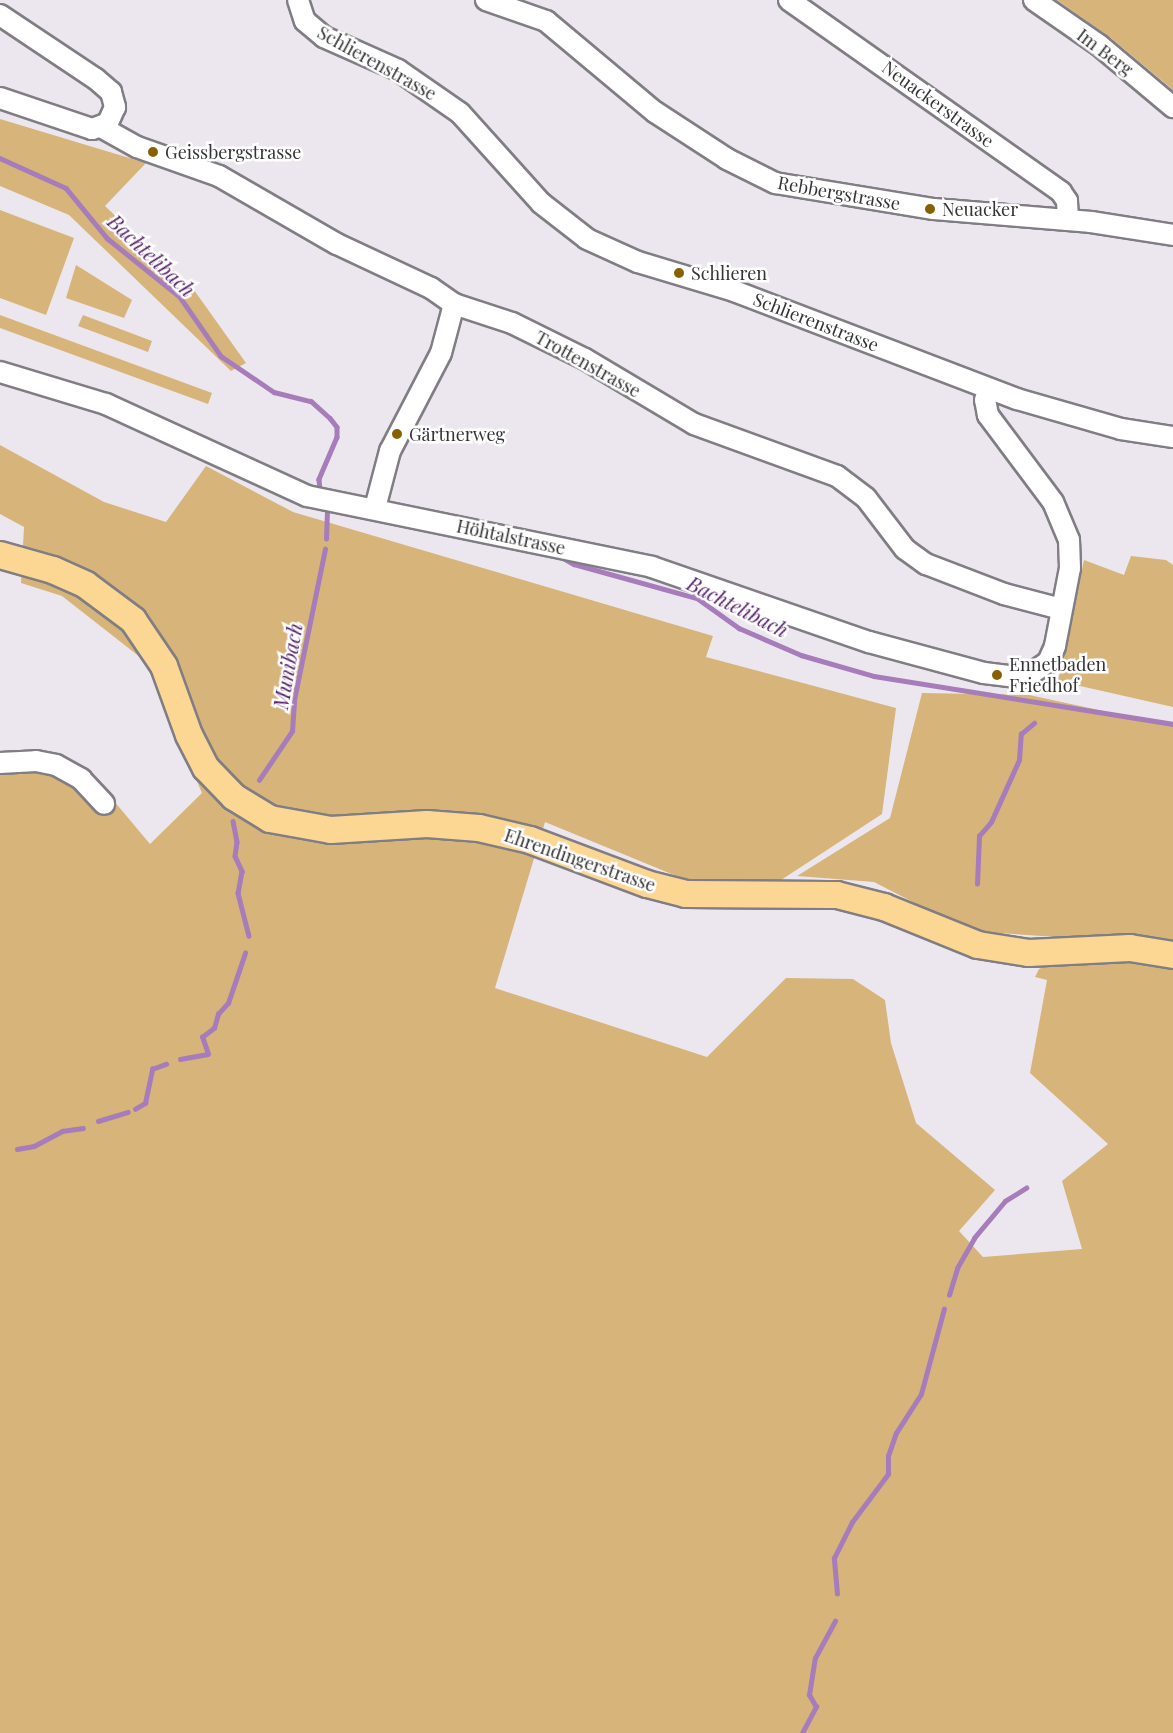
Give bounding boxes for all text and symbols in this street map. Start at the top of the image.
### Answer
street label: Schlierenstrasse [314,21,440,105]
street label: Im Berg [1073,24,1137,80]
street label: Neuackerstrasse [878,56,998,152]
place label: Geissbergstrasse [165,141,301,163]
marker: Geissbergstrasse [146,145,160,159]
street label: Rebbergstrasse [776,172,902,214]
place label: Neuacker [942,198,1018,220]
marker: Neuacker [923,202,937,216]
water label: Bachtelibach [104,209,200,301]
place label: Schlieren [691,262,767,284]
marker: Schlieren [672,266,686,280]
street label: Schlierenstrasse [750,288,882,356]
street label: Trottenstrasse [532,326,644,402]
place label: Gärtnerweg [409,423,505,445]
marker: Gärtnerweg [390,427,404,441]
street label: Höhtalstrasse [455,515,567,559]
water label: Bachtelibach [684,570,792,642]
water label: Munibach [268,621,306,711]
place label: Ennetbaden Friedhof [1009,654,1106,696]
marker: Ennetbaden Friedhof [990,668,1004,682]
street label: Ehrendingerstrasse [502,824,658,896]

